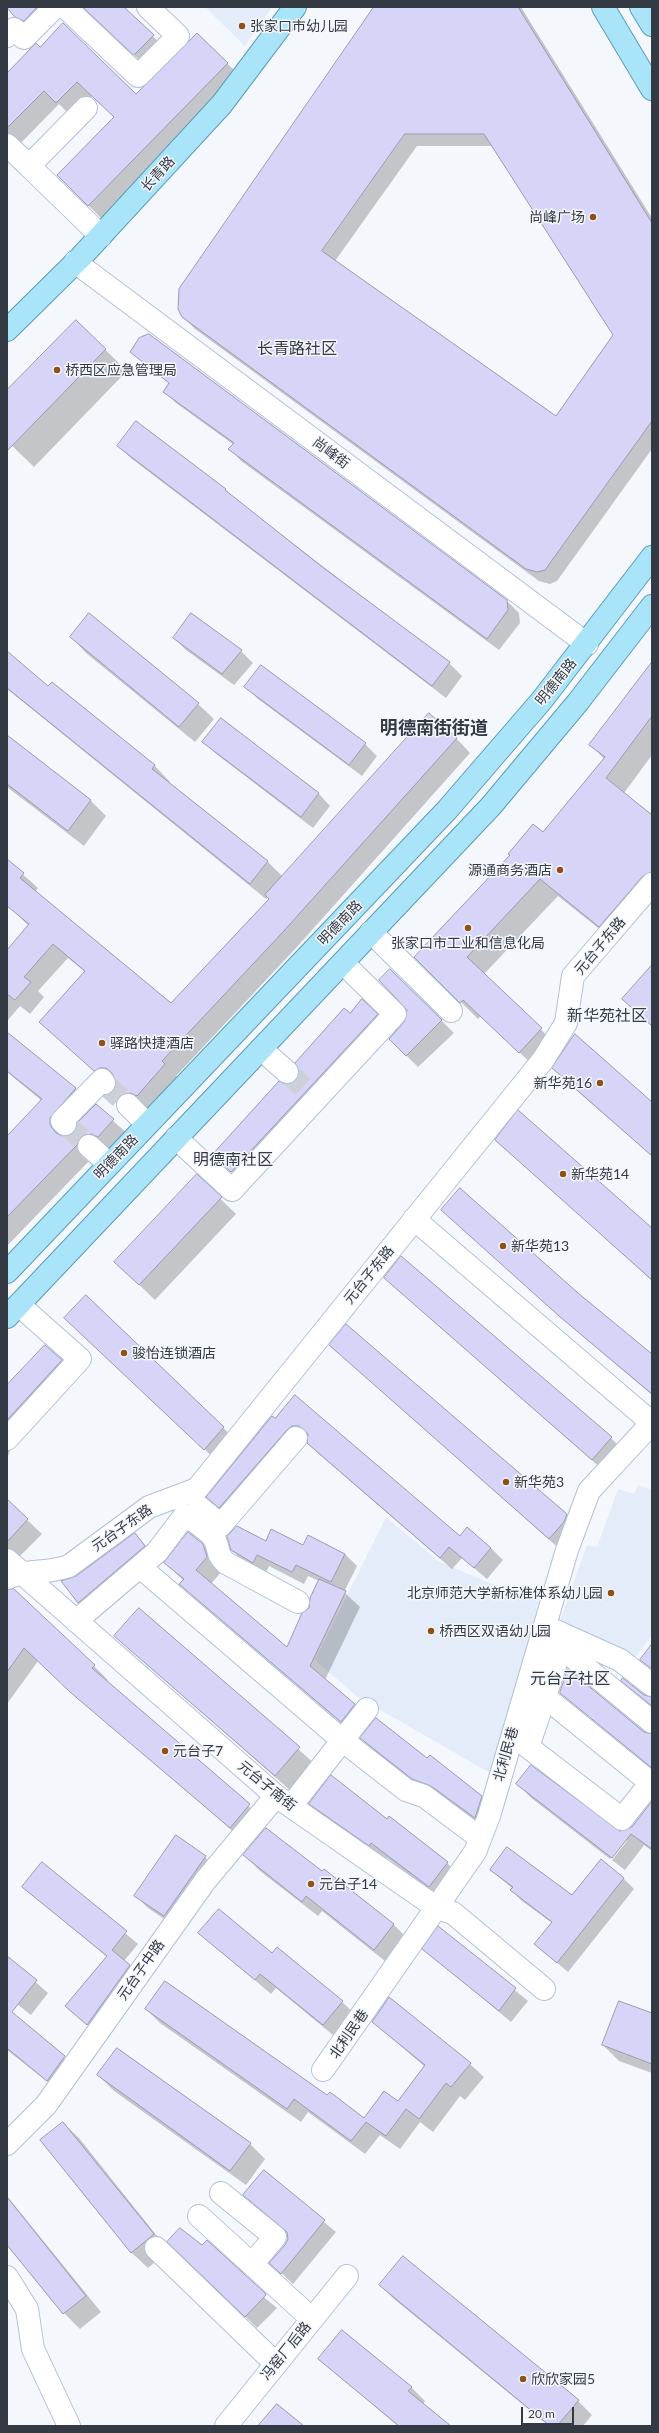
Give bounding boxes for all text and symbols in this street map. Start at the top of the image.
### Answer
place label: 张家口市幼儿园 [250,18,348,34]
marker: 张家口市幼儿园 [237,21,247,31]
street label: 长青路 [138,153,178,195]
place label: 尚峰广场 [529,209,585,225]
marker: 尚峰广场 [588,212,598,222]
district label: 长青路社区 [257,339,337,359]
place label: 桥西区应急管理局 [65,362,177,378]
marker: 桥西区应急管理局 [52,365,62,375]
street label: 尚峰街 [309,434,353,472]
street label: 明德南路 [532,655,580,709]
district label: 明德南街街道 [380,717,488,739]
place label: 源通商务酒店 [468,862,552,878]
marker: 源通商务酒店 [555,865,565,875]
street label: 明德南路 [315,897,365,949]
street label: 元台子东路 [571,914,629,978]
marker: 张家口市工业和信息化局 [463,923,473,933]
place label: 张家口市工业和信息化局 [391,935,545,951]
district label: 新华苑社区 [567,1006,647,1026]
place label: 驿路快捷酒店 [110,1035,194,1051]
marker: 驿路快捷酒店 [97,1038,107,1048]
place label: 新华苑16 [534,1075,592,1091]
marker: 新华苑16 [595,1078,605,1088]
street label: 明德南路 [91,1131,141,1183]
district label: 明德南社区 [193,1150,273,1170]
place label: 新华苑14 [571,1166,629,1182]
marker: 新华苑14 [558,1169,568,1179]
place label: 新华苑13 [511,1238,569,1254]
marker: 新华苑13 [498,1241,508,1251]
street label: 元台子东路 [340,1243,398,1307]
place label: 骏怡连锁酒店 [132,1345,216,1361]
marker: 骏怡连锁酒店 [119,1348,129,1358]
place label: 新华苑3 [514,1474,564,1490]
marker: 新华苑3 [501,1477,511,1487]
street label: 元台子东路 [89,1501,155,1555]
place label: 北京师范大学新标准体系幼儿园 [407,1585,603,1601]
marker: 北京师范大学新标准体系幼儿园 [606,1588,616,1598]
place label: 桥西区双语幼儿园 [439,1623,551,1639]
marker: 桥西区双语幼儿园 [426,1626,436,1636]
district label: 元台子社区 [530,1669,610,1689]
street label: 北利民巷 [490,1725,522,1783]
place label: 元台子7 [173,1743,223,1759]
marker: 元台子7 [160,1746,170,1756]
street label: 元台子南街 [235,1757,299,1815]
place label: 元台子14 [319,1876,377,1892]
marker: 元台子14 [306,1879,316,1889]
street label: 元台子中路 [114,1937,168,2003]
street label: 北利民巷 [326,2006,372,2062]
street label: 冯窑厂后路 [257,2319,315,2383]
place label: 欣欣家园5 [531,2371,595,2387]
marker: 欣欣家园5 [518,2374,528,2384]
scale bar [523,2399,576,2425]
text: 20 m [528,2406,555,2421]

